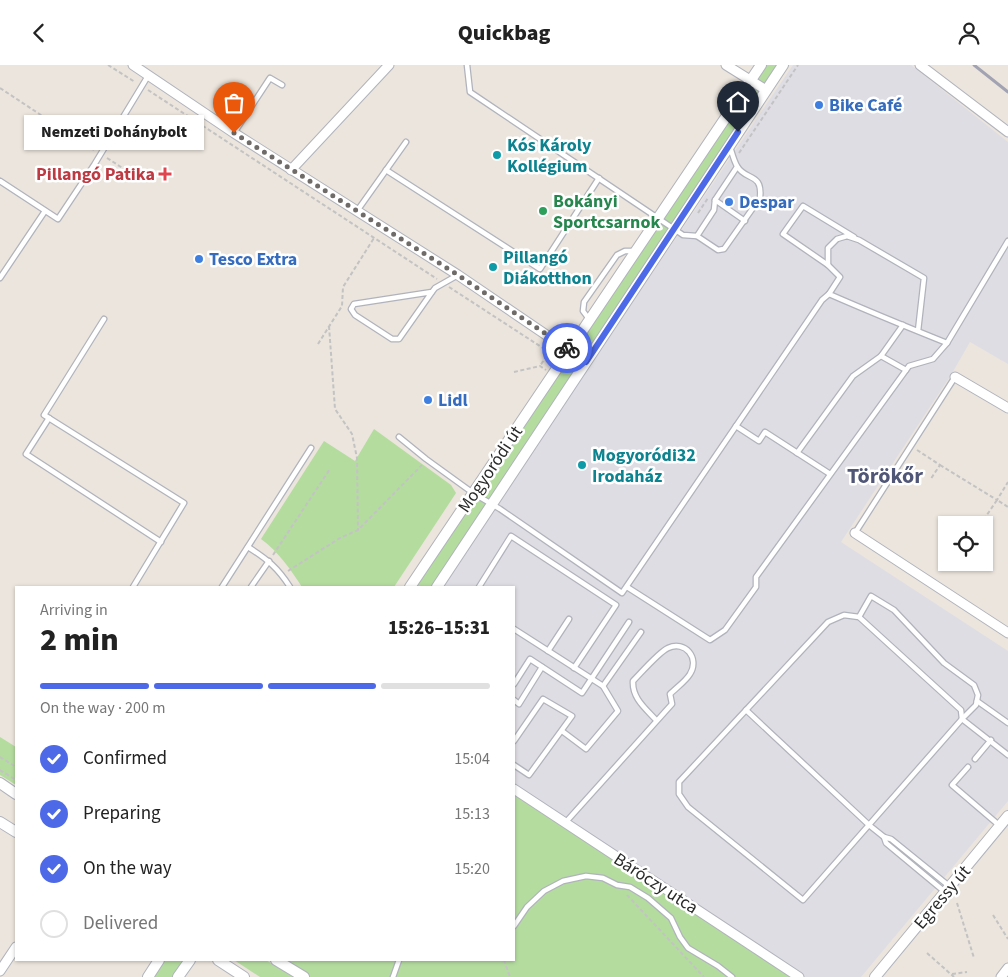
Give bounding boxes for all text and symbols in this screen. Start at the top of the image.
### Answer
text: Quickbag [458,17,550,49]
icon: back [25,19,53,47]
icon: person [955,19,983,47]
pin [717,81,759,132]
pin [213,82,255,133]
icon: home [724,88,752,116]
icon: bag [220,89,248,117]
place label: Bike Café [829,93,902,118]
marker: Bike Café [813,99,825,111]
callout: Nemzeti Dohánybolt [24,115,204,151]
text: Nemzeti Dohánybolt [41,121,187,143]
place label: Kós Károly Kollégium [507,133,592,179]
marker: Kós Károly Kollégium [491,149,503,161]
place label: Pillangó Patika [36,162,155,187]
marker: Pillangó Patika [159,168,171,180]
place label: Bokányi Sportcsarnok [553,189,660,235]
place label: Despar [739,190,795,215]
marker: Despar [723,196,735,208]
marker: Bokányi Sportcsarnok [537,205,549,217]
place label: Pillangó Diákotthon [503,245,592,291]
place label: Tesco Extra [209,247,297,272]
marker: Tesco Extra [193,253,205,265]
marker: Pillangó Diákotthon [487,261,499,273]
courier [542,323,592,373]
icon: bike [553,334,581,362]
place label: Lidl [438,388,468,413]
marker: Lidl [422,394,434,406]
street label: Mogyoródi út [452,421,529,518]
place label: Mogyoródi32 Irodaház [592,443,696,489]
marker: Mogyoródi32 Irodaház [576,459,588,471]
district label: Törökőr [847,460,923,492]
map controls [938,516,993,571]
button: locate [938,516,993,571]
text: Arriving in [40,599,108,621]
text: 15:26–15:31 [388,615,490,642]
text: 2 min [40,617,119,663]
text: On the way · 200 m [40,697,165,719]
icon: check [40,745,68,773]
text: Confirmed [83,745,167,772]
text: 15:04 [454,748,490,770]
icon: check [40,800,68,828]
text: Preparing [83,800,161,827]
text: 15:13 [454,803,490,825]
street label: Báróczy utca [609,847,703,920]
icon: check [40,855,68,883]
text: On the way [83,855,172,882]
text: 15:20 [454,858,490,880]
street label: Egressy út [908,860,977,935]
text: Delivered [83,910,158,937]

